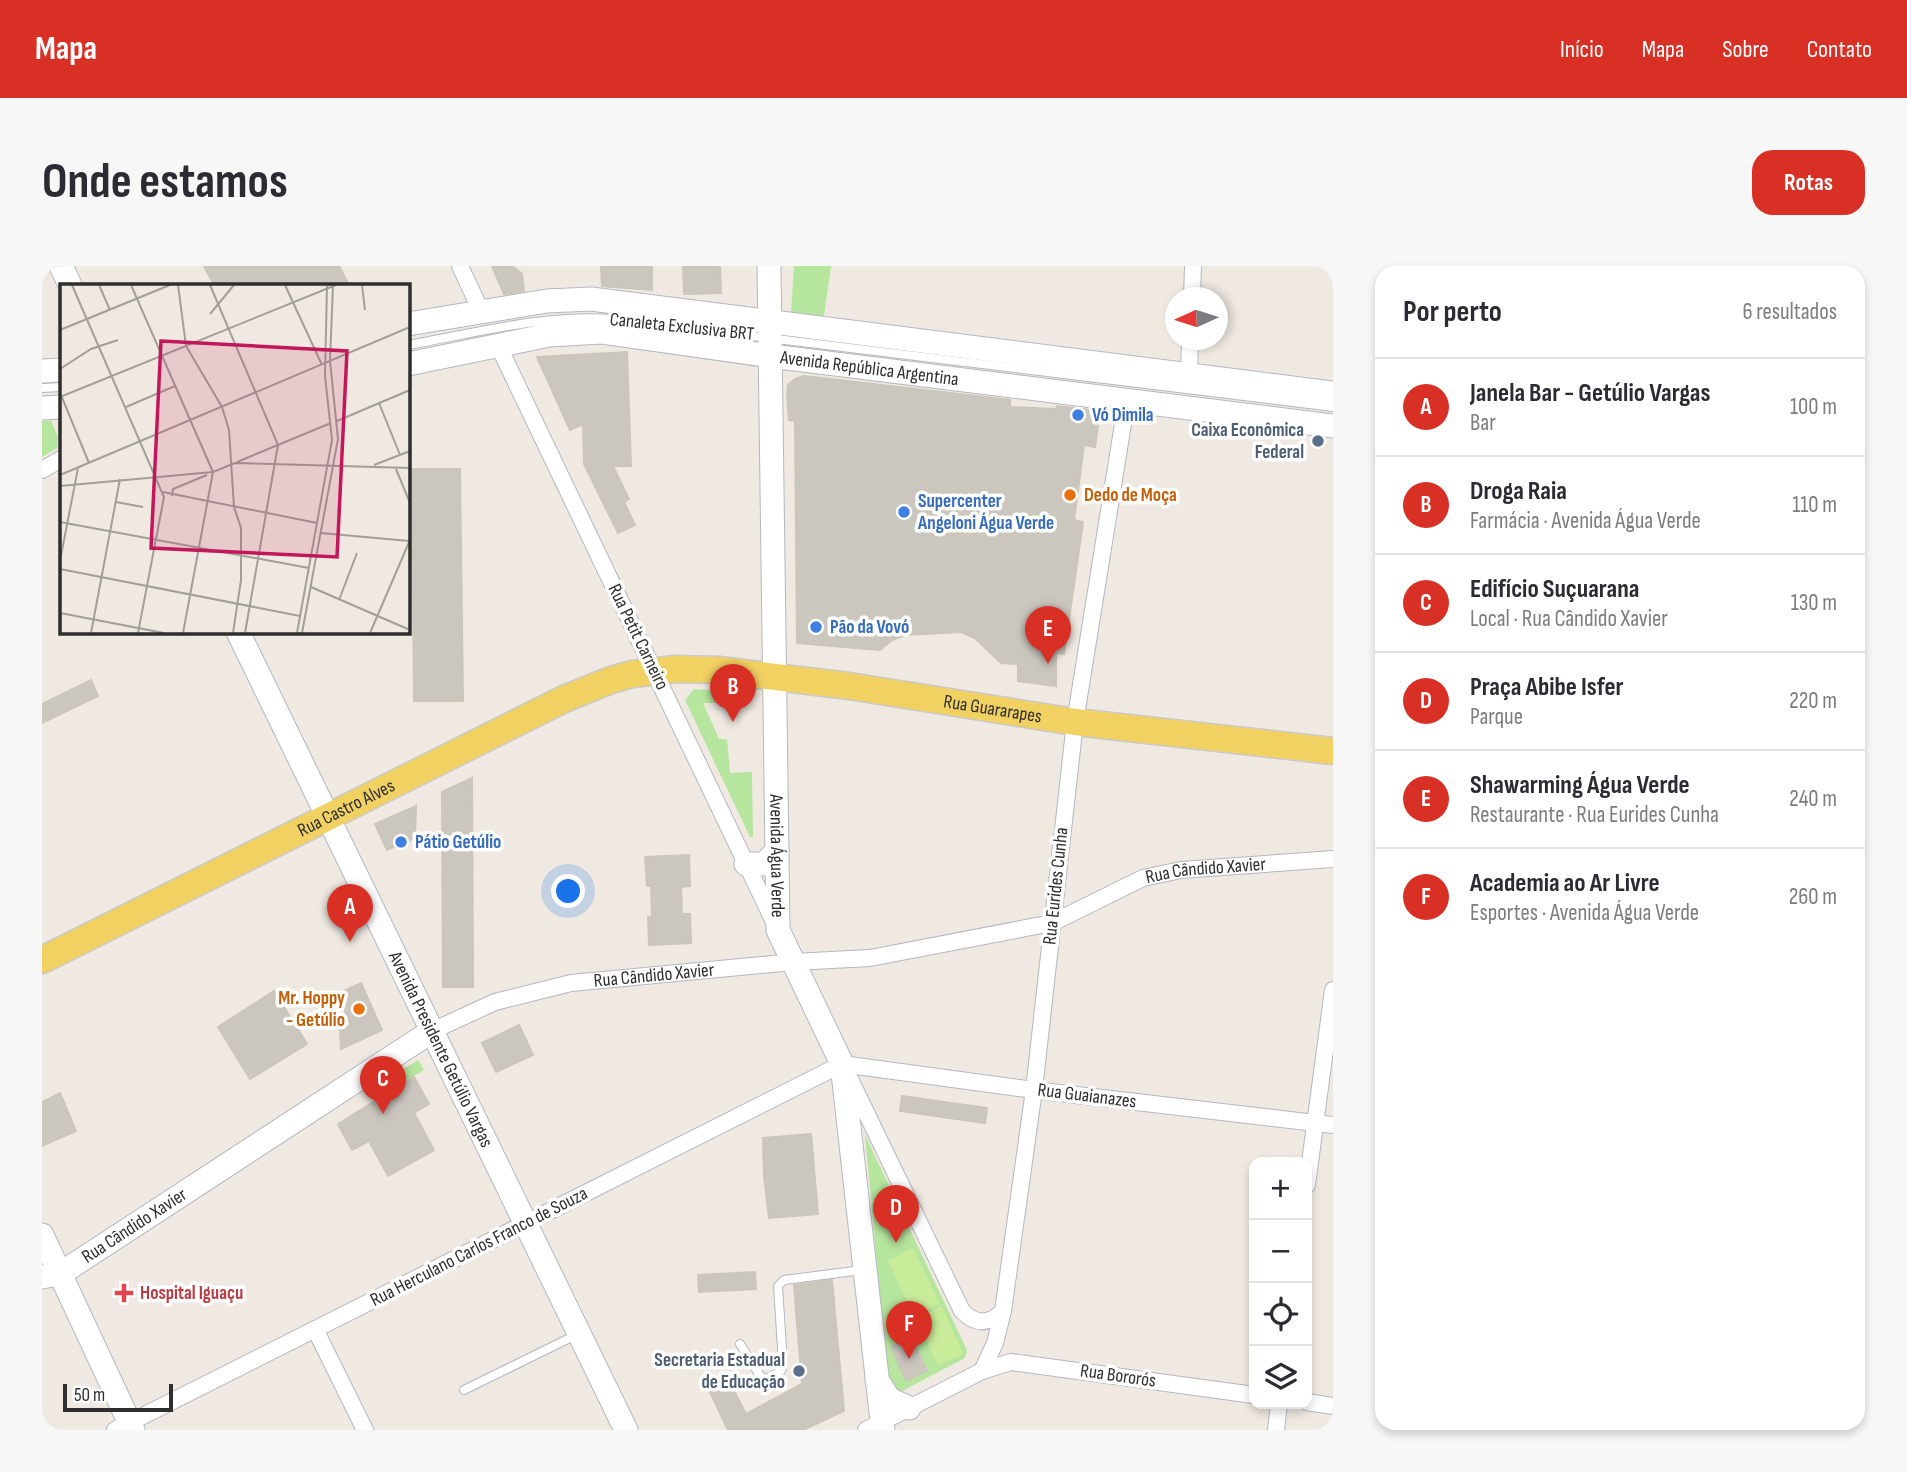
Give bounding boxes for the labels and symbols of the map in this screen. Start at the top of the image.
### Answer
inset map [60,284,410,634]
north arrow [1165,287,1228,350]
street label: Canaleta Exclusiva BRT [609,308,756,346]
street label: Avenida República Argentina [778,346,960,391]
place label: Vó Dimila [1092,404,1154,427]
marker: Vó Dimila [1070,407,1086,423]
place label: Caixa Econômica Federal [1191,419,1304,464]
marker: Caixa Econômica Federal [1310,433,1326,449]
place label: Dedo de Moça [1084,484,1177,507]
marker: Dedo de Moça [1062,487,1078,503]
place label: Supercenter Angeloni Água Verde [917,490,1054,535]
marker: Supercenter Angeloni Água Verde [896,504,912,520]
street label: Rua Petit Carneiro [602,580,674,694]
pin: E [1025,606,1071,664]
place label: Pão da Vovó [830,616,909,639]
marker: Pão da Vovó [808,619,824,635]
pin: B [710,664,756,722]
street label: Rua Guararapes [942,690,1044,728]
street label: Rua Castro Alves [294,774,399,842]
street label: Avenida Água Verde [765,793,789,918]
street label: Rua Eurides Cunha [1038,826,1074,946]
place label: Pátio Getúlio [415,831,501,854]
marker: Pátio Getúlio [393,834,409,850]
street label: Rua Cândido Xavier [1143,852,1267,889]
your location [551,874,585,908]
pin: A [327,884,373,942]
street label: Avenida Presidente Getúlio Vargas [383,947,498,1151]
street label: Rua Cândido Xavier [593,958,716,992]
place label: Mr. Hoppy - Getúlio [278,987,345,1032]
marker: Mr. Hoppy - Getúlio [351,1001,367,1017]
pin: C [360,1056,406,1114]
street label: Rua Guaianazes [1036,1079,1138,1113]
street label: Rua Cândido Xavier [77,1182,192,1268]
street label: Rua Herculano Carlos Franco de Souza [367,1182,591,1312]
pin: D [873,1185,919,1243]
place label: Hospital Iguaçu [140,1282,243,1305]
marker: Hospital Iguaçu [114,1283,134,1303]
pin: F [886,1301,932,1359]
place label: Secretaria Estadual de Educação [654,1349,785,1394]
street label: Rua Bororós [1079,1359,1158,1393]
marker: Secretaria Estadual de Educação [791,1363,807,1379]
scale bar [63,1381,173,1413]

